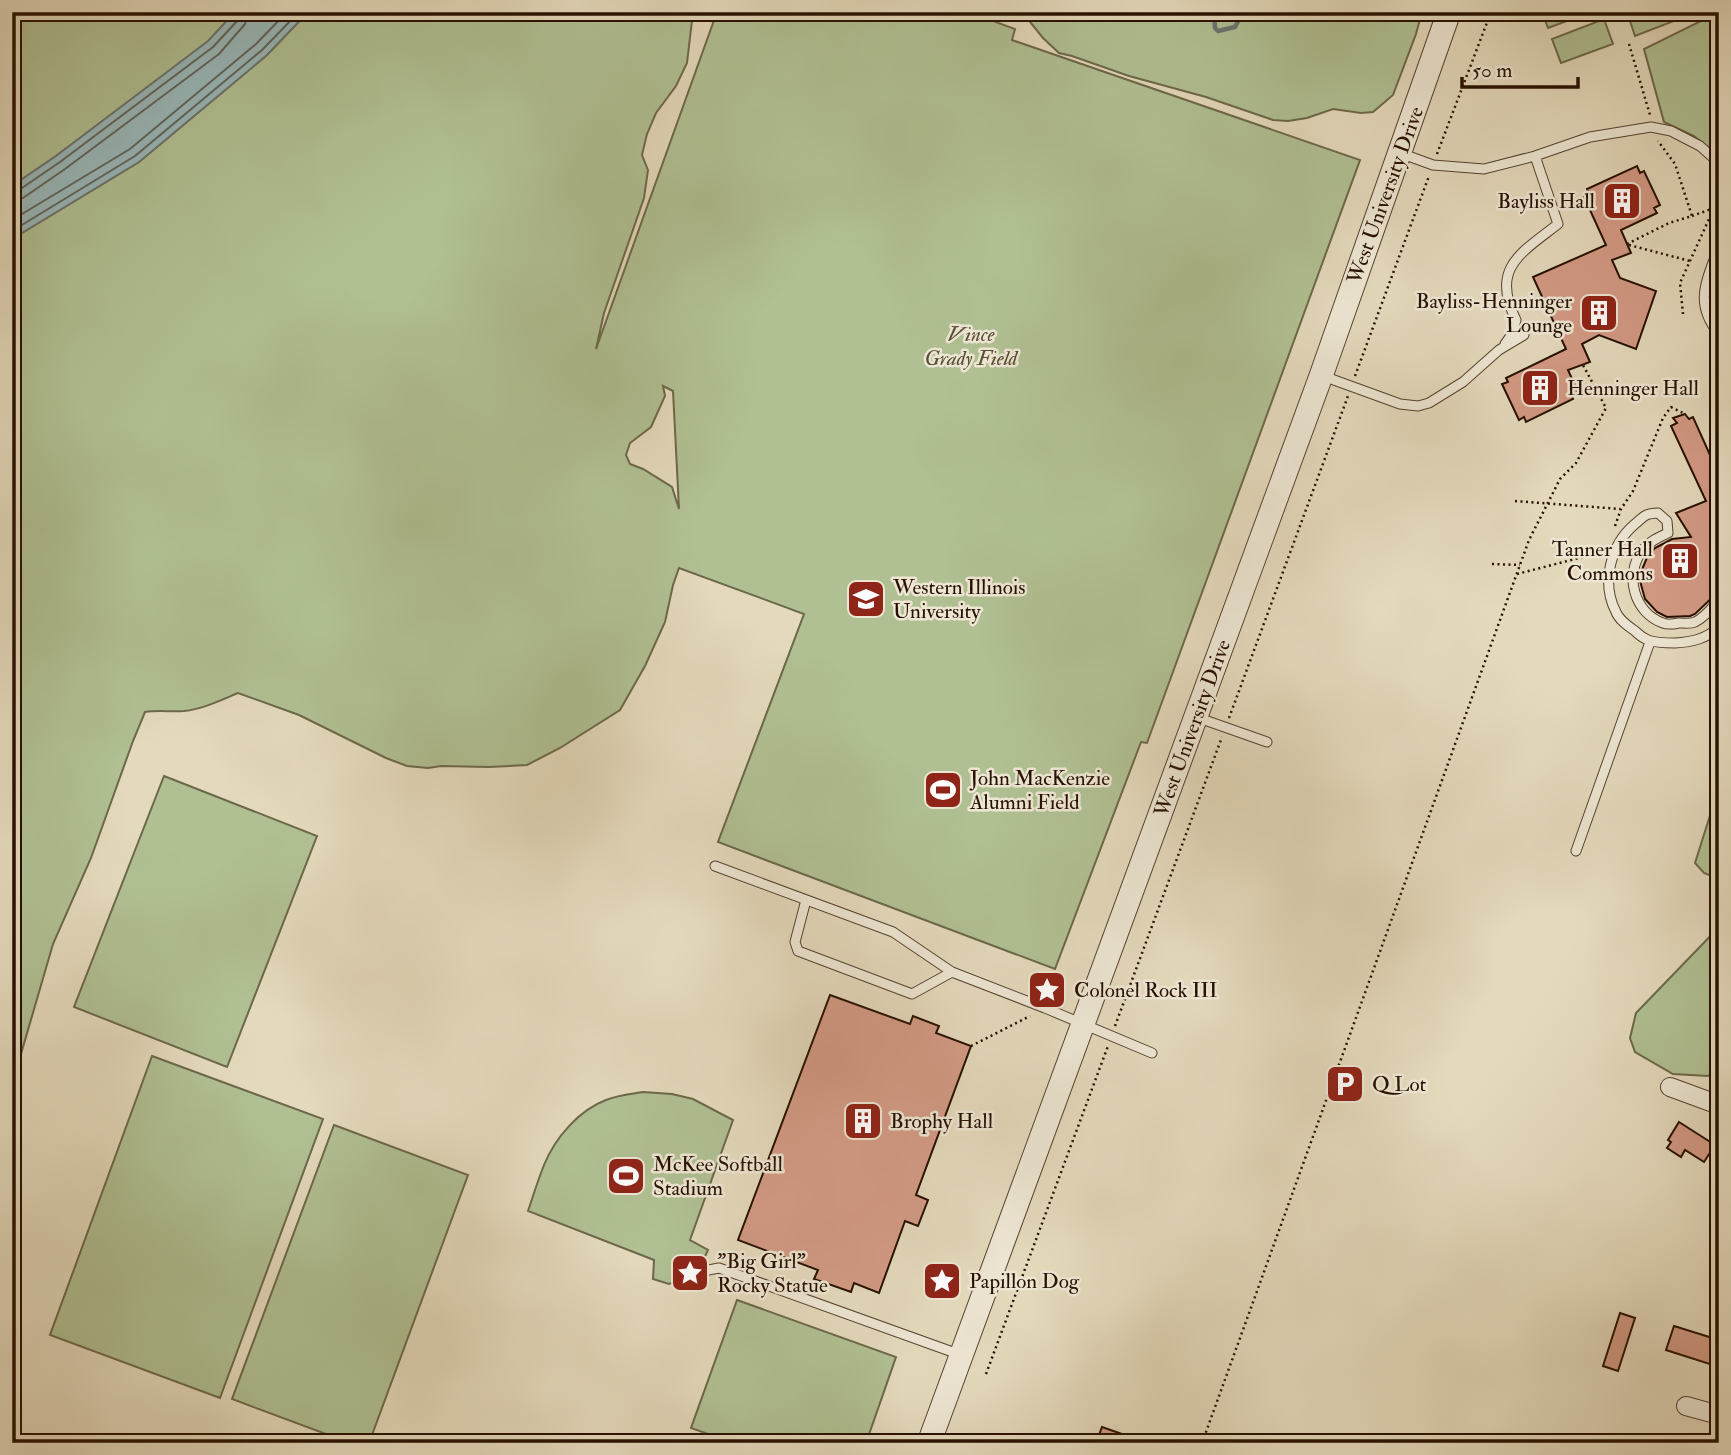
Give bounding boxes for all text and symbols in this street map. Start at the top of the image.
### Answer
scale bar [1462,46,1577,90]
text: 50 m [1472,57,1513,84]
street label: West University Drive [1340,103,1430,288]
building icon: Bayliss Hall [1601,180,1643,222]
place label: Bayliss Hall [1497,188,1596,215]
place label: Bayliss-Henninger Lounge [1416,288,1572,339]
building icon: Bayliss-Henninger Lounge [1578,292,1620,334]
park label: Vince Grady Field [925,321,1019,372]
building icon: Henninger Hall [1519,367,1561,409]
place label: Henninger Hall [1567,375,1699,402]
place label: Tanner Hall Commons [1552,536,1654,587]
building icon: Tanner Hall Commons [1659,540,1701,582]
place label: Western Illinois University [892,574,1026,625]
school or university icon: Western Illinois University [845,578,887,620]
street label: West University Drive [1147,636,1237,821]
place label: John MacKenzie Alumni Field [969,765,1110,816]
sports icon: John MacKenzie Alumni Field [922,769,964,811]
place icon: Colonel Rock III [1026,969,1068,1011]
place label: Colonel Rock III [1074,977,1218,1004]
parking icon: Q Lot [1324,1063,1366,1105]
place label: Q Lot [1372,1071,1427,1098]
building icon: Brophy Hall [842,1100,884,1142]
place label: Brophy Hall [890,1108,994,1135]
place label: McKee Softball Stadium [653,1151,783,1202]
sports icon: McKee Softball Stadium [605,1155,647,1197]
place label: "Big Girl" Rocky Statue [717,1248,828,1299]
place icon: "Big Girl" Rocky Statue [669,1252,711,1294]
place icon: Papillon Dog [921,1260,963,1302]
place label: Papillon Dog [969,1268,1080,1295]

